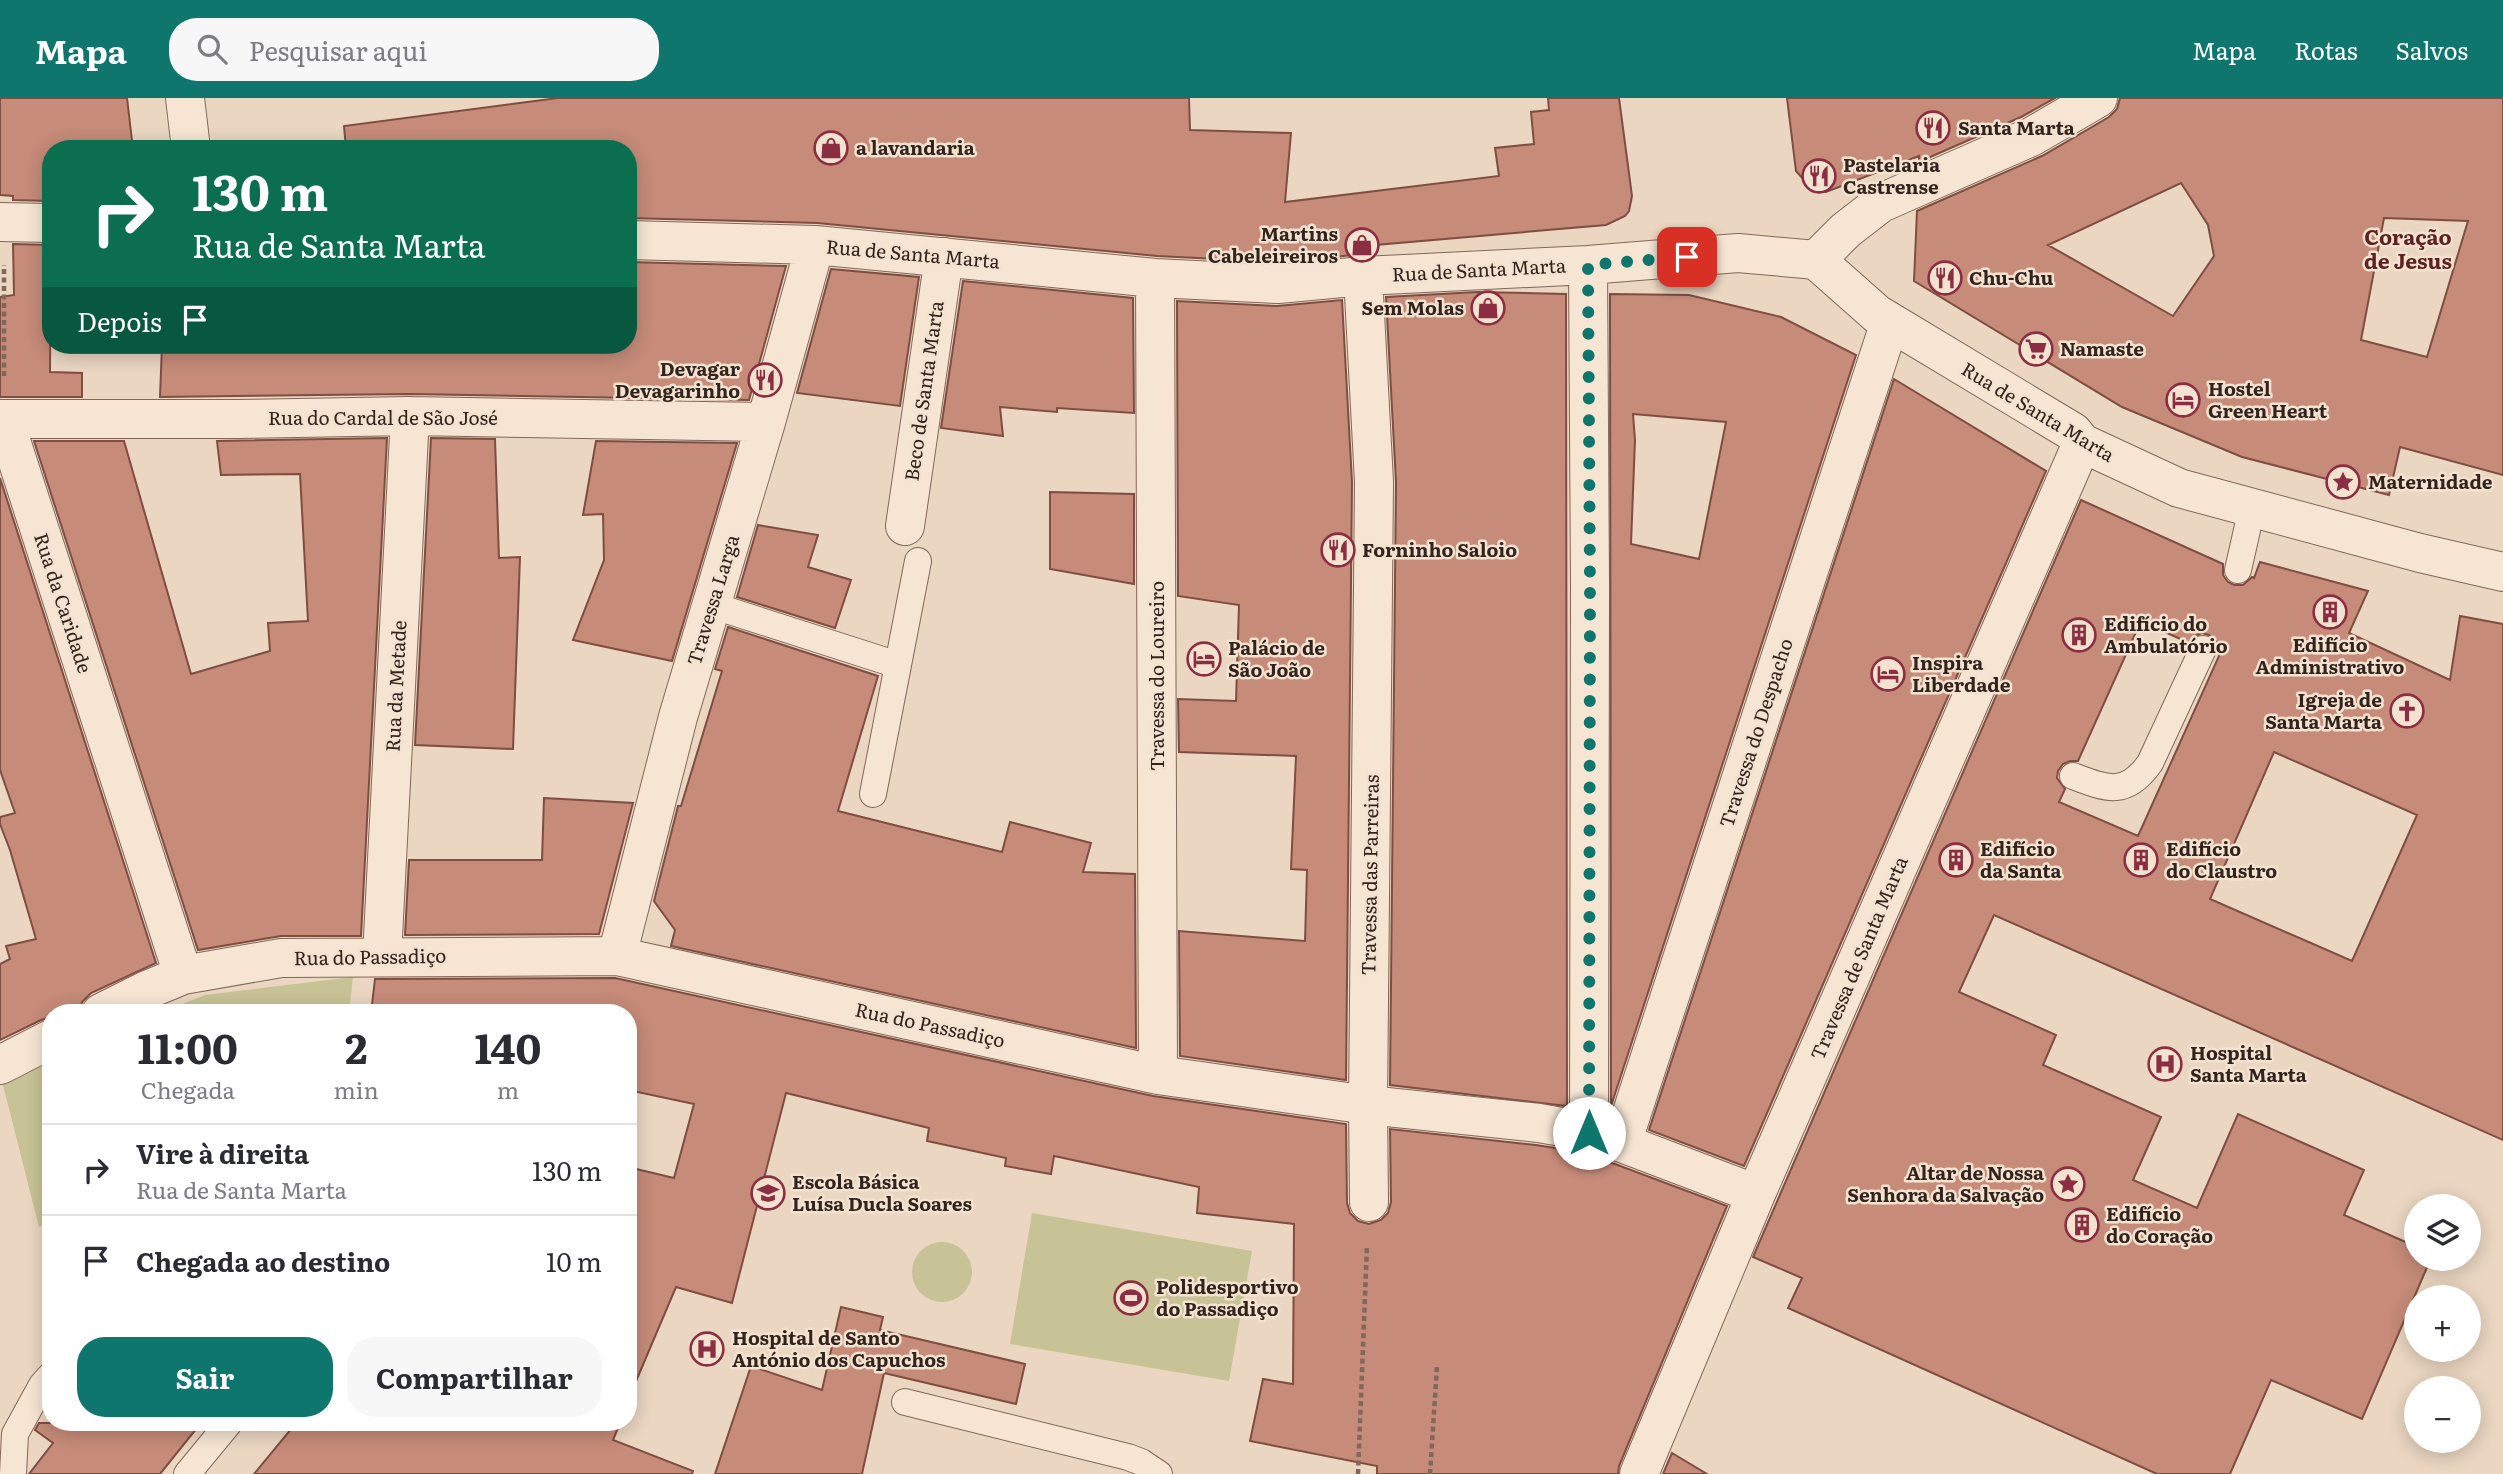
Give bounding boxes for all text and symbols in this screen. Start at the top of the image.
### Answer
search box [169,18,659,81]
text: Mapa [35,25,127,74]
icon: search [193,30,231,68]
text: Pesquisar aqui [249,30,427,69]
text: Mapa [2192,32,2256,67]
text: Rotas [2294,32,2358,67]
text: Salvos [2396,32,2468,67]
restaurant icon: Santa Marta [1914,109,1952,147]
place label: Santa Marta [1958,113,2075,141]
shop icon: a lavandaria [812,129,850,167]
place label: a lavandaria [856,133,975,161]
place label: Pastelaria Castrense [1843,150,1940,200]
text: 130 m [192,153,328,226]
restaurant icon: Pastelaria Castrense [1800,157,1838,195]
icon: right [77,168,168,259]
place label: Martins Cabeleireiros [1208,219,1338,269]
text: Rua de Santa Marta [192,220,486,268]
district label: Coração de Jesus [2364,220,2452,275]
shop icon: Martins Cabeleireiros [1343,226,1381,264]
pin [1657,227,1717,287]
street label: Rua de Santa Marta [825,231,1002,275]
icon: arrive [1668,238,1706,276]
street label: Rua de Santa Marta [1391,250,1567,288]
restaurant icon: Chu-Chu [1926,259,1964,297]
place label: Chu-Chu [1969,263,2053,291]
shop icon: Sem Molas [1469,289,1507,327]
place label: Sem Molas [1362,293,1464,321]
street label: Beco de Santa Marta [896,298,950,483]
text: Depois [77,301,162,340]
icon: arrive [176,301,214,339]
supermarket icon: Namaste [2017,330,2055,368]
place label: Namaste [2060,334,2144,362]
place label: Devagar Devagarinho [615,354,741,404]
street label: Rua de Santa Marta [1957,354,2121,468]
restaurant icon: Devagar Devagarinho [746,361,784,399]
place label: Hostel Green Heart [2208,374,2328,424]
hotel icon: Hostel Green Heart [2164,381,2202,419]
street label: Rua do Cardal de São José [268,403,498,431]
place icon: Maternidade [2324,463,2362,501]
place label: Maternidade [2368,467,2493,495]
street label: Rua da Caridade [28,529,100,677]
street label: Travessa Larga [679,530,745,669]
restaurant icon: Forninho Saloio [1319,531,1357,569]
place label: Forninho Saloio [1362,535,1517,563]
street label: Travessa do Loureiro [1142,581,1170,771]
building icon: Edifício Administrativo [2311,593,2349,631]
place label: Edifício do Ambulatório [2104,609,2228,659]
building icon: Edifício do Ambulatório [2060,616,2098,654]
street label: Rua da Metade [378,619,412,753]
place label: Edifício Administrativo [2256,630,2405,680]
place label: Palácio de São João [1228,633,1325,683]
street label: Travessa do Despacho [1711,634,1799,831]
hotel icon: Palácio de São João [1185,640,1223,678]
place label: Inspira Liberdade [1912,648,2011,698]
hotel icon: Inspira Liberdade [1869,655,1907,693]
place label: Igreja de Santa Marta [2265,685,2382,735]
church icon: Igreja de Santa Marta [2388,692,2426,730]
street label: Travessa das Parreiras [1353,774,1385,976]
place label: Edifício da Santa [1980,834,2061,884]
place label: Edifício do Claustro [2166,834,2277,884]
building icon: Edifício da Santa [1937,841,1975,879]
building icon: Edifício do Claustro [2122,841,2160,879]
street label: Travessa de Santa Marta [1802,851,1914,1064]
street label: Rua do Passadiço [293,941,447,971]
street label: Rua do Passadiço [853,994,1008,1054]
text: 11:00 [138,1015,238,1077]
text: 2 [345,1015,367,1077]
text: 140 [474,1015,541,1077]
place label: Hospital Santa Marta [2190,1038,2307,1088]
hospital icon: Hospital Santa Marta [2146,1045,2184,1083]
text: Chegada [141,1072,235,1106]
text: min [334,1072,379,1106]
text: m [497,1072,519,1106]
position arrow [1552,1096,1626,1170]
text: Vire à direita [136,1133,309,1172]
text: 130 m [532,1150,602,1189]
icon: right [77,1151,115,1189]
place label: Altar de Nossa Senhora da Salvação [1847,1158,2044,1208]
place icon: Altar de Nossa Senhora da Salvação [2049,1165,2087,1203]
place label: Escola Básica Luísa Ducla Soares [792,1167,972,1217]
text: Rua de Santa Marta [136,1172,347,1206]
school or university icon: Escola Básica Luísa Ducla Soares [749,1174,787,1212]
map controls [2404,1194,2481,1453]
button: layers [2404,1194,2481,1271]
place label: Edifício do Coração [2106,1199,2213,1249]
building icon: Edifício do Coração [2063,1206,2101,1244]
text: Chegada ao destino [136,1241,390,1280]
text: 10 m [546,1241,602,1280]
icon: arrive [77,1242,115,1280]
place label: Polidesportivo do Passadiço [1156,1272,1299,1322]
sports icon: Polidesportivo do Passadiço [1112,1279,1150,1317]
button: + [2404,1285,2481,1362]
place label: Hospital de Santo António dos Capuchos [732,1323,945,1373]
hospital icon: Hospital de Santo António dos Capuchos [688,1330,726,1368]
button: Sair [77,1337,333,1417]
button: Compartilhar [347,1337,602,1417]
button: − [2404,1376,2481,1453]

